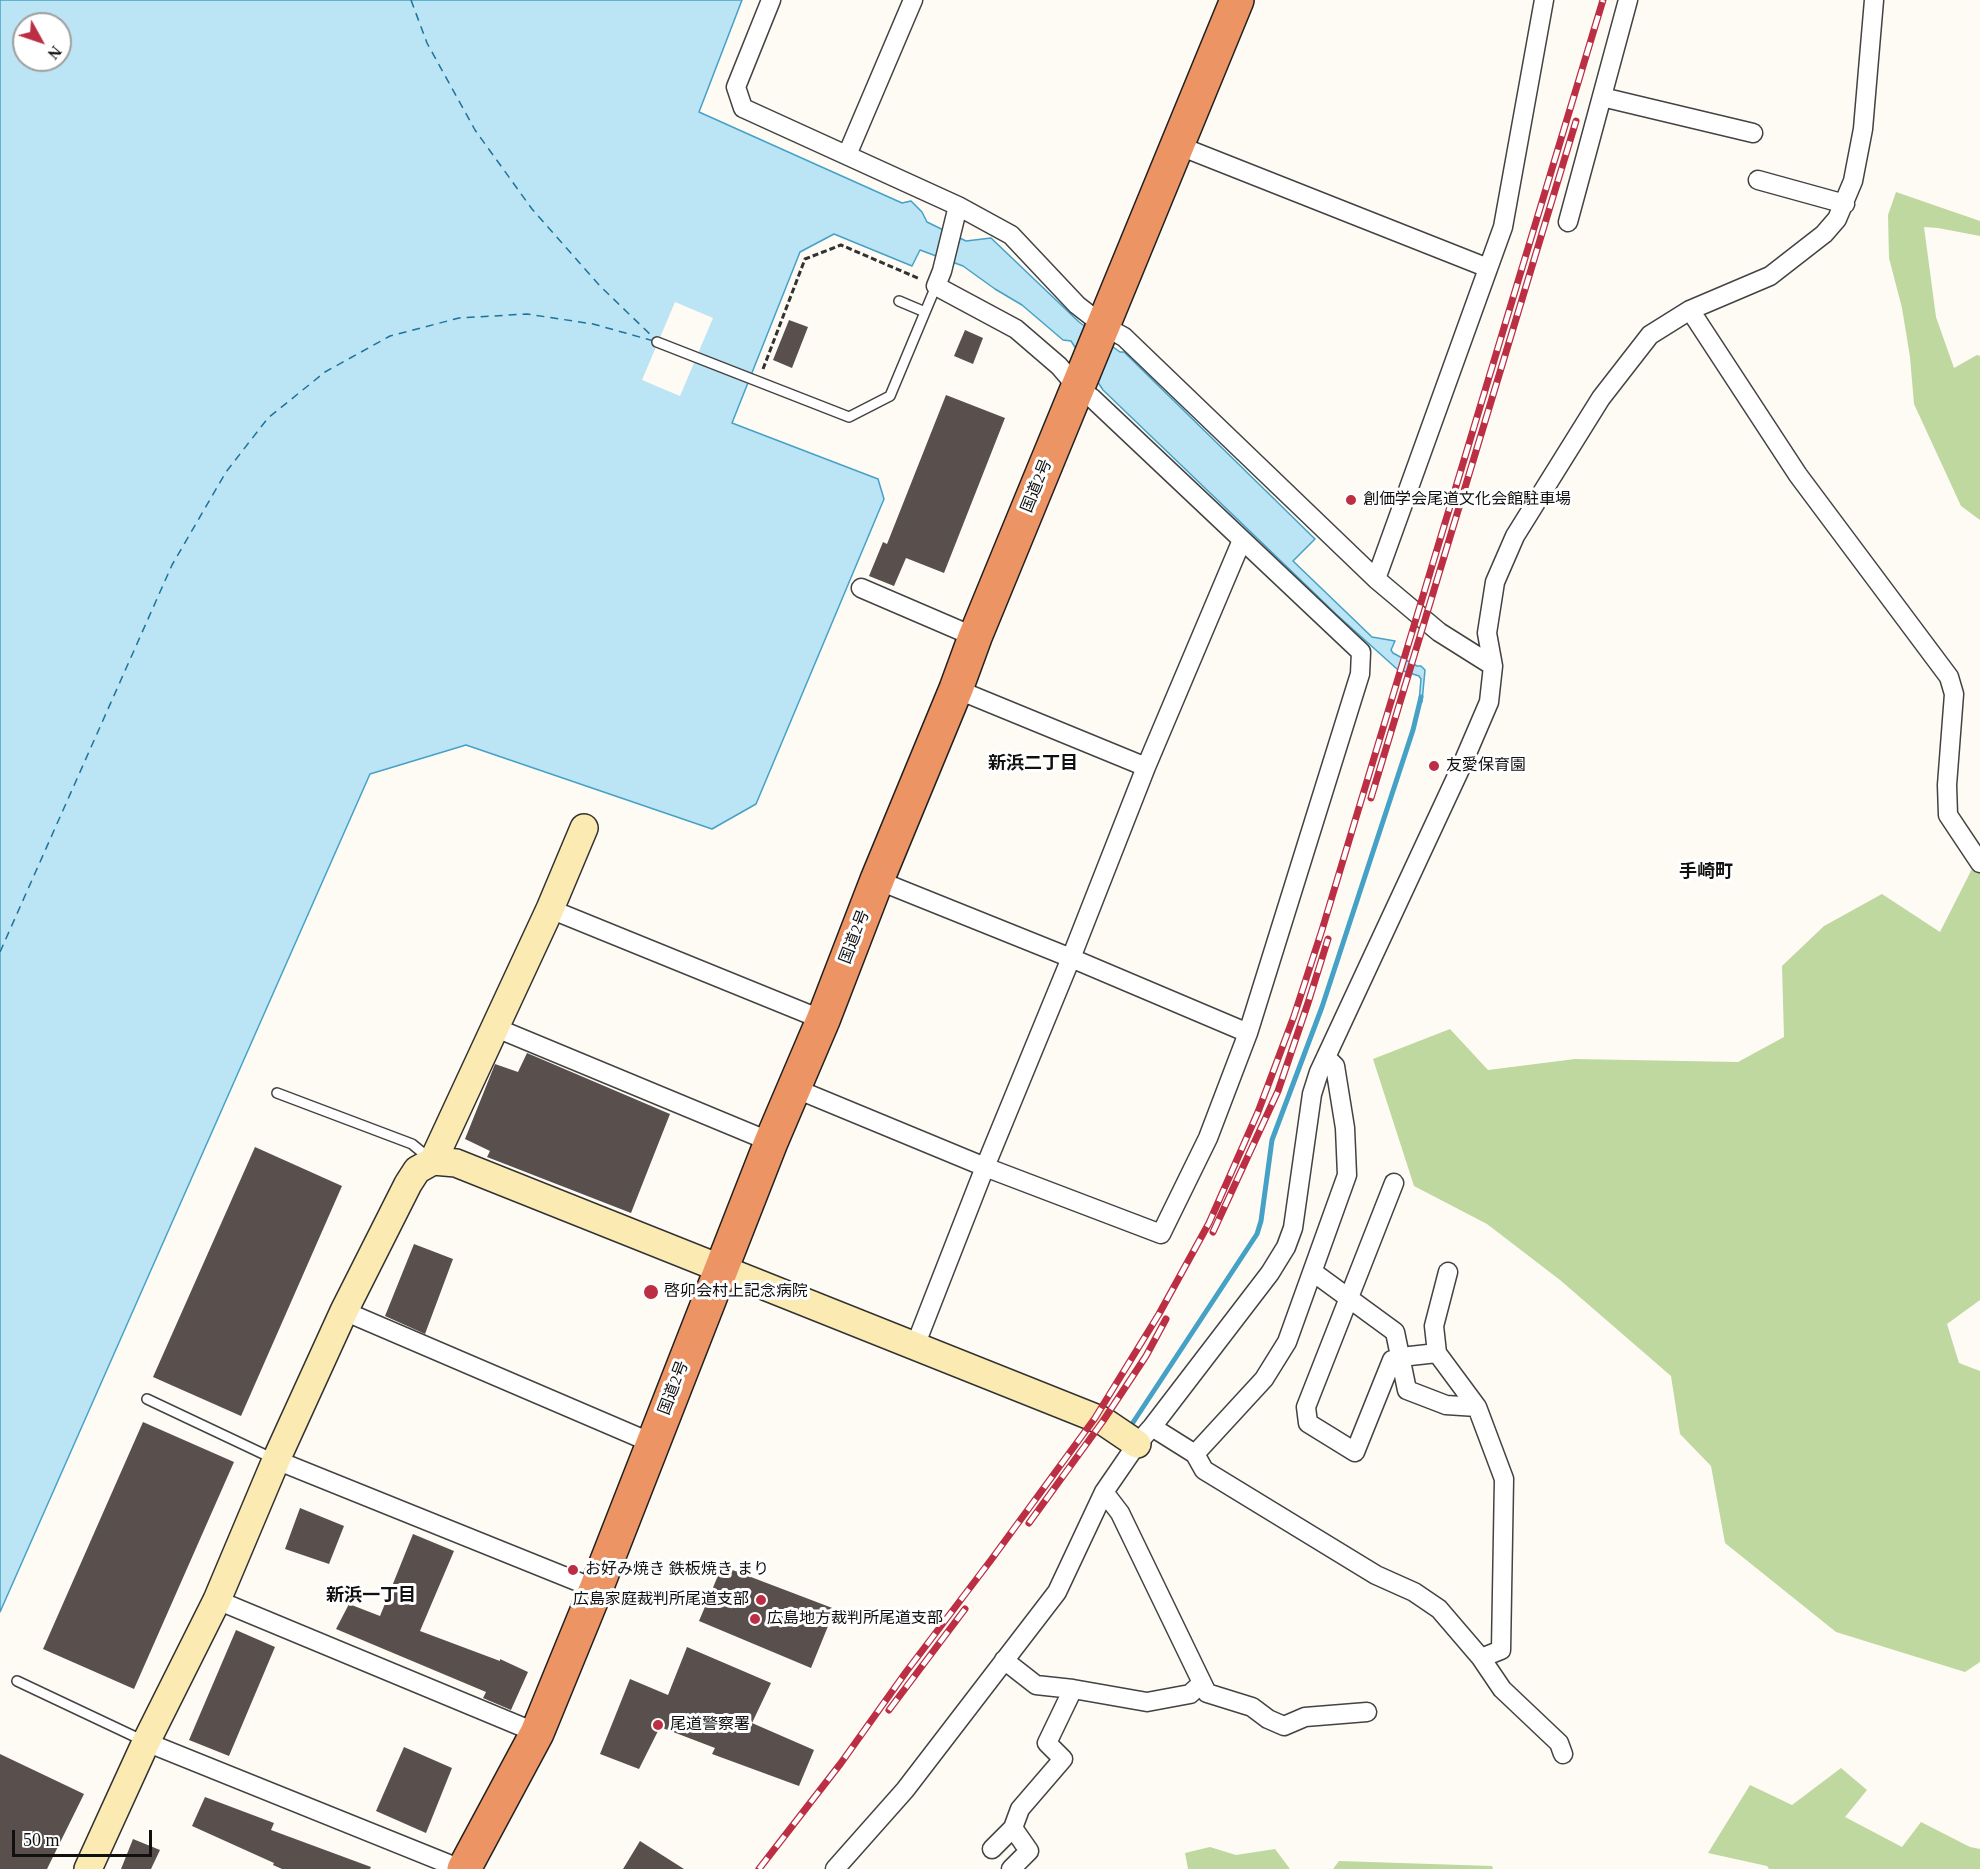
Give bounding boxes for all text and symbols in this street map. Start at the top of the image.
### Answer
north arrow [12,12,72,72]
text: N [44,43,65,62]
street label: 国道2号 [1018,456,1056,516]
place label: 創価学会尾道文化会館駐車場 [1363,490,1571,510]
marker: 創価学会尾道文化会館駐車場 [1344,493,1358,507]
district label: 新浜二丁目 [988,753,1078,775]
place label: 友愛保育園 [1446,756,1526,776]
marker: 友愛保育園 [1427,759,1441,773]
district label: 手崎町 [1679,861,1733,883]
street label: 国道2号 [836,907,874,967]
place label: 啓卯会村上記念病院 [664,1282,808,1302]
marker: 啓卯会村上記念病院 [642,1283,660,1301]
street label: 国道2号 [655,1358,693,1418]
place label: お好み焼き 鉄板焼き まり [585,1560,769,1580]
marker: お好み焼き 鉄板焼き まり [566,1563,580,1577]
district label: 新浜一丁目 [326,1585,416,1607]
place label: 広島家庭裁判所尾道支部 [573,1590,749,1610]
marker: 広島家庭裁判所尾道支部 [754,1593,768,1607]
place label: 広島地方裁判所尾道支部 [767,1609,943,1629]
marker: 広島地方裁判所尾道支部 [748,1612,762,1626]
place label: 尾道警察署 [670,1715,750,1735]
marker: 尾道警察署 [651,1718,665,1732]
scale bar [15,1818,154,1856]
text: 50 m [23,1830,60,1850]

